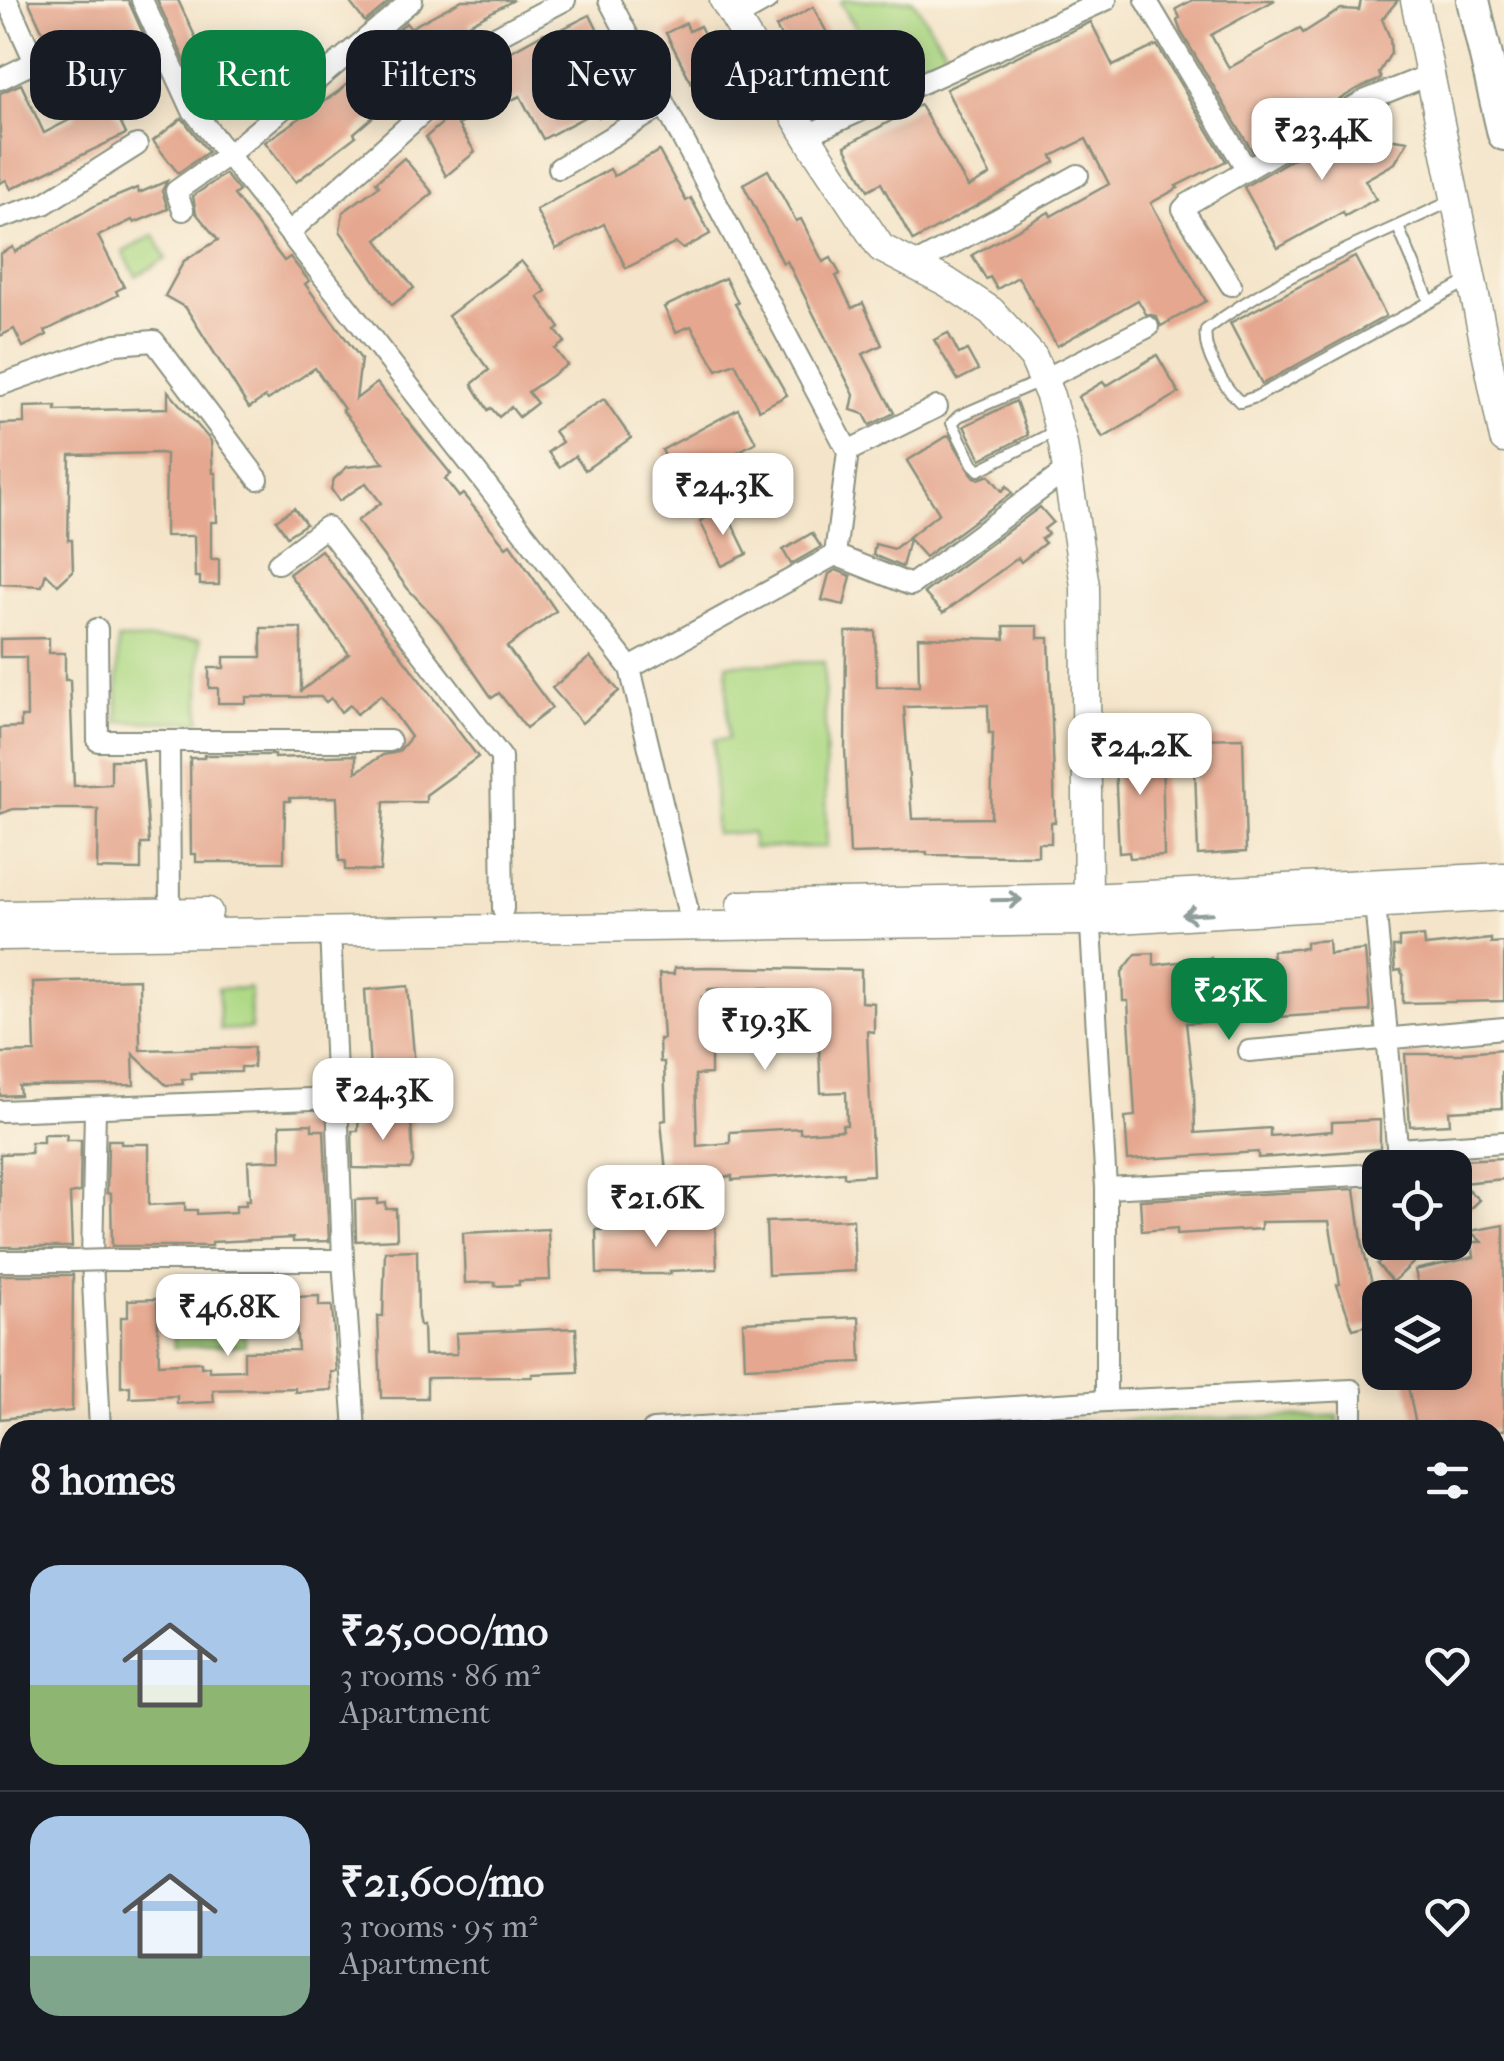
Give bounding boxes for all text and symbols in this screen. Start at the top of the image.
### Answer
chip: Buy [30,30,161,120]
chip: Rent [181,30,326,120]
chip: Filters [346,30,512,120]
chip: New [532,30,671,120]
chip: Apartment [691,30,925,120]
pin: ₹23.4K [1241,98,1403,183]
text: ₹23.4K [1273,112,1371,149]
pin: ₹24.3K [642,453,804,538]
text: ₹24.3K [674,467,772,504]
pin: ₹24.2K [1059,713,1221,798]
text: ₹24.2K [1090,727,1190,764]
one-way arrow [991,890,1023,909]
one-way arrow [1181,905,1214,924]
pin: ₹25K [1170,958,1288,1043]
text: ₹25K [1193,972,1265,1009]
pin: ₹19.3K [684,988,846,1073]
text: ₹19.3K [720,1002,810,1039]
pin: ₹24.3K [302,1058,464,1143]
text: ₹24.3K [334,1072,432,1109]
map controls [1362,1150,1472,1390]
button: locate [1362,1150,1472,1260]
pin: ₹21.6K [575,1165,737,1250]
text: ₹21.6K [610,1179,702,1216]
pin: ₹46.8K [147,1274,309,1359]
button: layers [1362,1280,1472,1390]
text: ₹46.8K [178,1288,278,1325]
icon: filters [1420,1453,1475,1508]
text: 8 homes [30,1456,176,1505]
icon: home [110,1605,230,1725]
text: ₹25,000/mo [340,1607,548,1656]
icon: heart [1420,1638,1475,1693]
text: 3 rooms · 86 m² [340,1657,540,1694]
text: Apartment [340,1694,490,1731]
icon: home [110,1856,230,1976]
text: ₹21,600/mo [340,1858,544,1907]
icon: heart [1420,1889,1475,1944]
text: 3 rooms · 95 m² [340,1908,537,1945]
text: Apartment [340,1945,490,1982]

